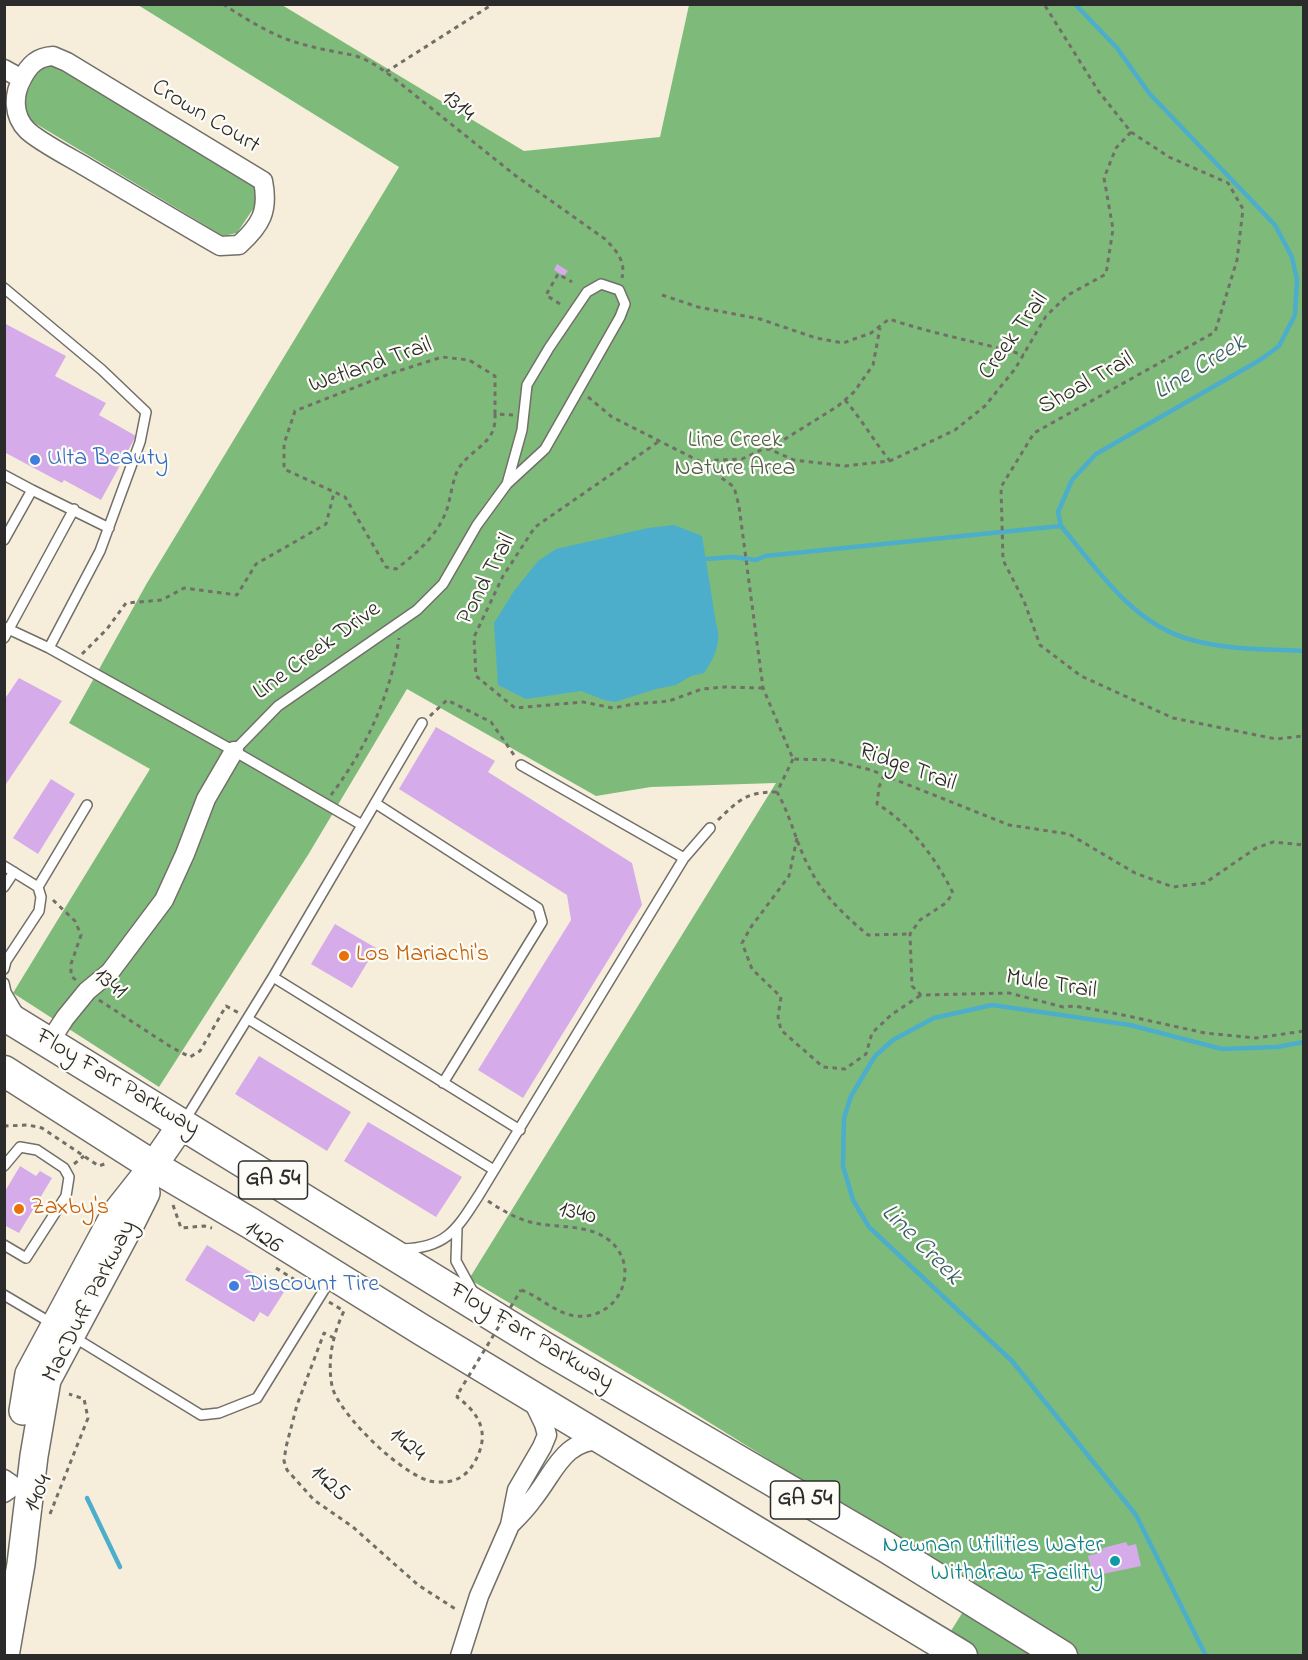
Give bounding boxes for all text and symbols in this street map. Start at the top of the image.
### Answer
street label: Crown Court [146,74,264,162]
street label: 1314 [434,85,480,129]
street label: Creek Trail [974,288,1056,386]
water label: Line Creek [1149,329,1253,409]
street label: Wetland Trail [306,333,436,401]
street label: Shoal Trail [1034,347,1140,423]
park label: Line Creek Nature Area [674,428,796,484]
place label: Ulta Beauty [47,446,168,474]
marker: Ulta Beauty [28,453,42,467]
street label: Pond Trail [452,530,524,630]
street label: Line Creek Drive [249,596,387,708]
street label: Ridge Trail [855,738,959,800]
place label: Los Mariachi's [356,942,489,970]
marker: Los Mariachi's [337,949,351,963]
street label: 1341 [86,963,132,1007]
street label: Mule Trail [1004,965,1098,1007]
street label: Floy Farr Parkway [30,1024,204,1144]
road number: GA 54 [238,1161,308,1199]
place label: Zaxby's [31,1195,109,1223]
street label: 1340 [556,1197,598,1233]
water label: Line Creek [873,1199,967,1293]
marker: Zaxby's [12,1202,26,1216]
street label: MacDuff Parkway [38,1216,144,1388]
street label: 1426 [237,1216,287,1262]
place label: Discount Tire [246,1272,379,1300]
street label: Floy Farr Parkway [444,1278,618,1398]
marker: Discount Tire [227,1279,241,1293]
street label: 1424 [382,1423,430,1469]
street label: 1425 [302,1460,354,1510]
street label: 1404 [19,1471,61,1517]
road number: GA 54 [770,1481,840,1519]
place label: Newnan Utilities Water Withdraw Facility [883,1533,1103,1589]
marker: Newnan Utilities Water Withdraw Facility [1108,1554,1122,1568]

